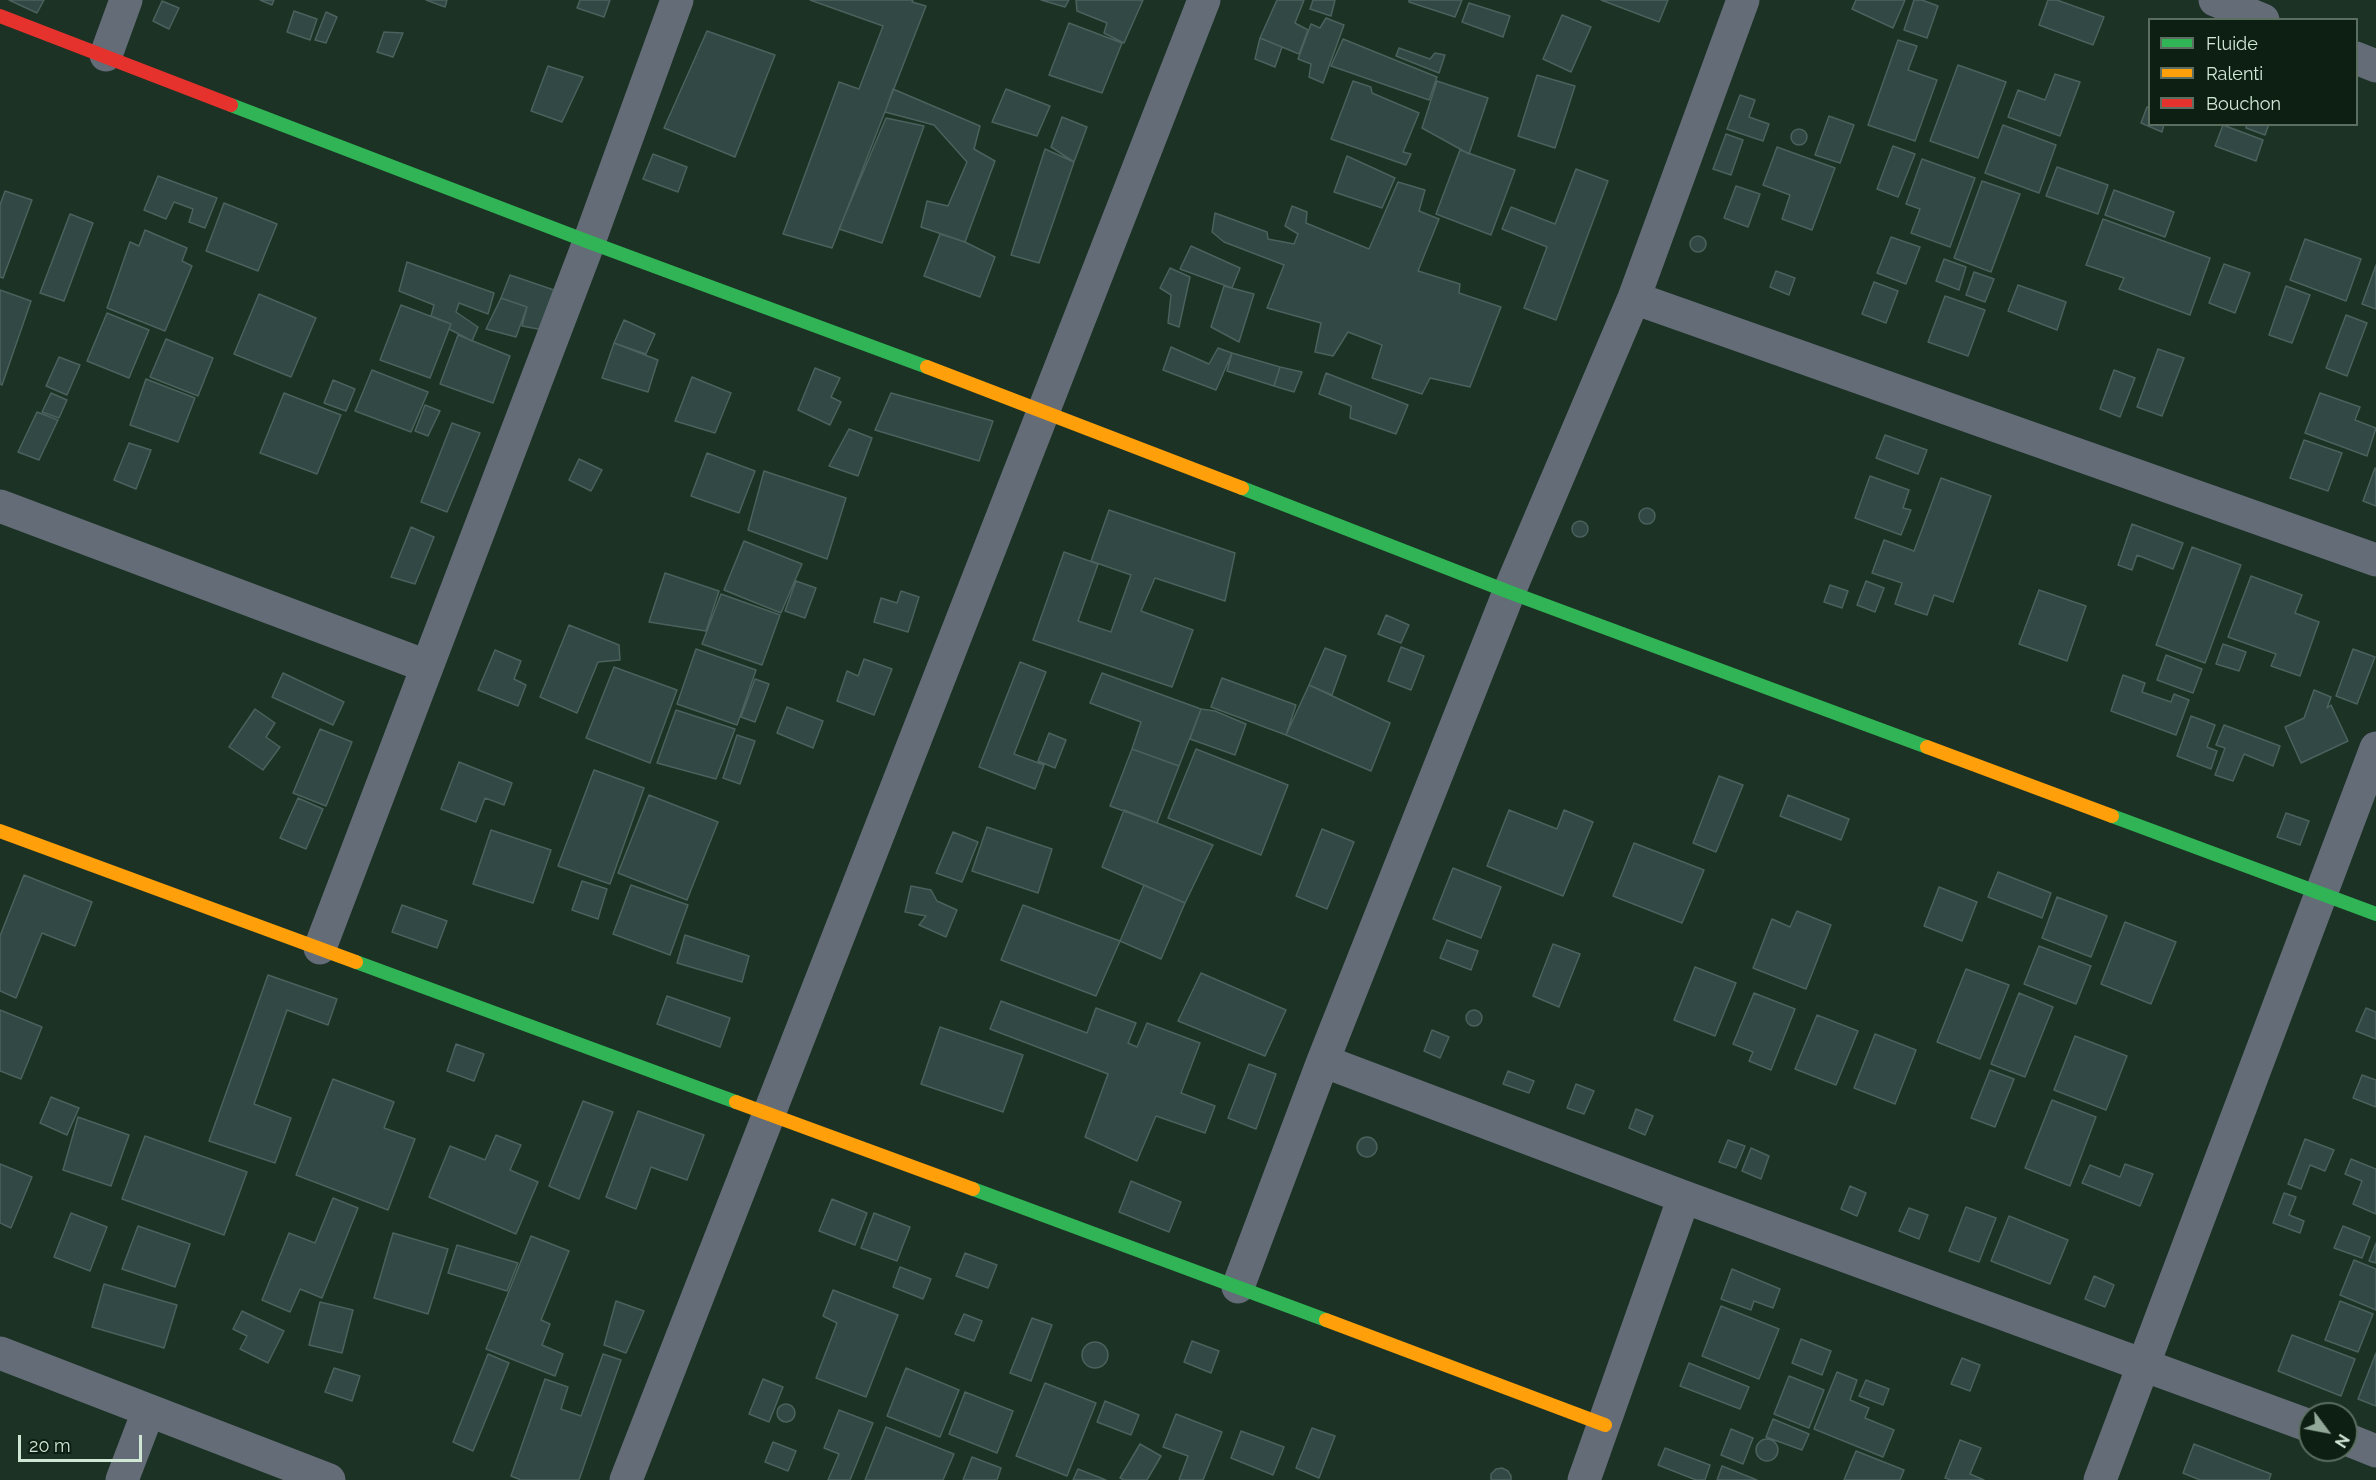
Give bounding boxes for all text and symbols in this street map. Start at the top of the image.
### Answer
legend [2148,18,2358,126]
text: Fluide [2206,33,2258,54]
text: Ralenti [2206,63,2263,84]
text: Bouchon [2206,93,2281,114]
north arrow [2298,1402,2358,1462]
scale bar [21,1423,146,1461]
text: N [2331,1431,2353,1451]
text: 20 m [29,1435,71,1456]

